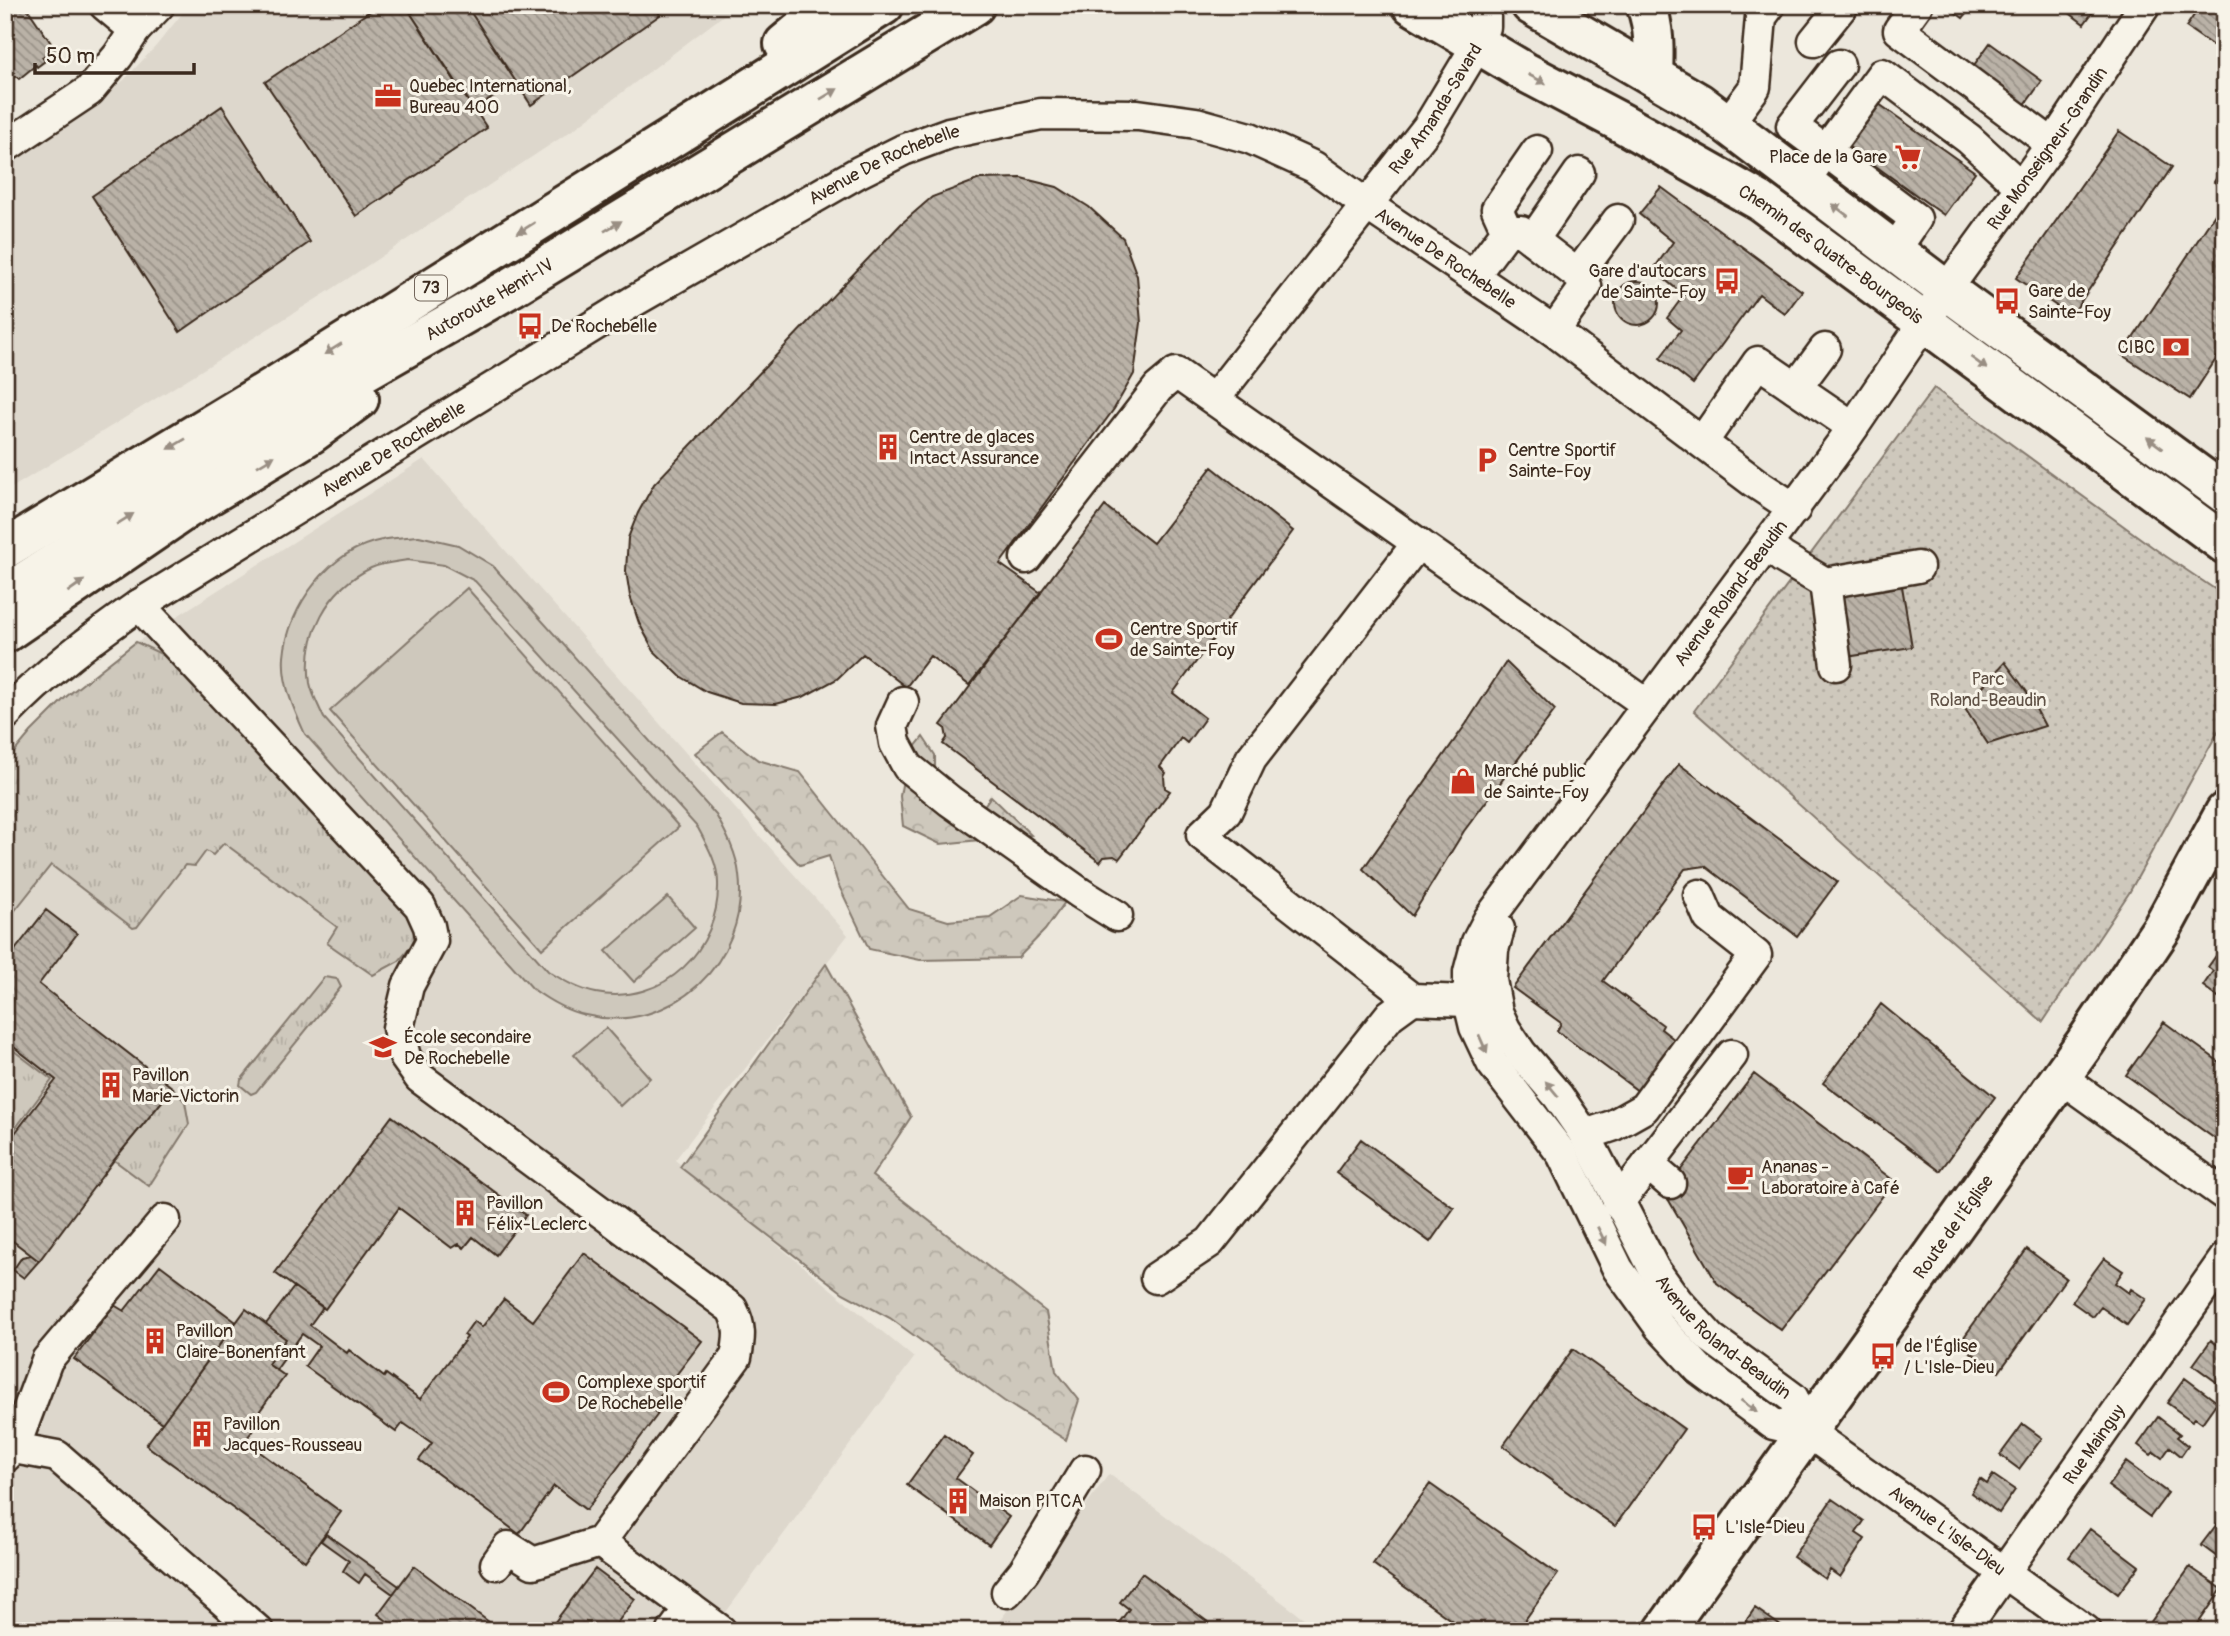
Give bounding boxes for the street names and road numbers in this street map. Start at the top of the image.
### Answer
street label: Rue Amanda-Savard [1384,39,1487,179]
street label: Rue Monseigneur-Grandin [1982,62,2113,235]
street label: Avenue De Rochebelle [804,120,962,210]
street label: Chemin des Quatre-Bourgeois [1734,180,1928,329]
street label: Avenue De Rochebelle [1371,202,1521,314]
street label: Autoroute Henri-IV [421,253,558,346]
road number: 73 [415,276,447,300]
street label: Avenue De Rochebelle [317,396,470,502]
street label: Avenue Roland-Beaudin [1669,515,1793,671]
street label: Route de l'Église [1908,1170,1998,1283]
street label: Avenue Roland-Beaudin [1650,1270,1796,1404]
street label: Rue Mainguy [2058,1400,2130,1489]
street label: Avenue L'Isle-Dieu [1884,1481,2010,1581]

